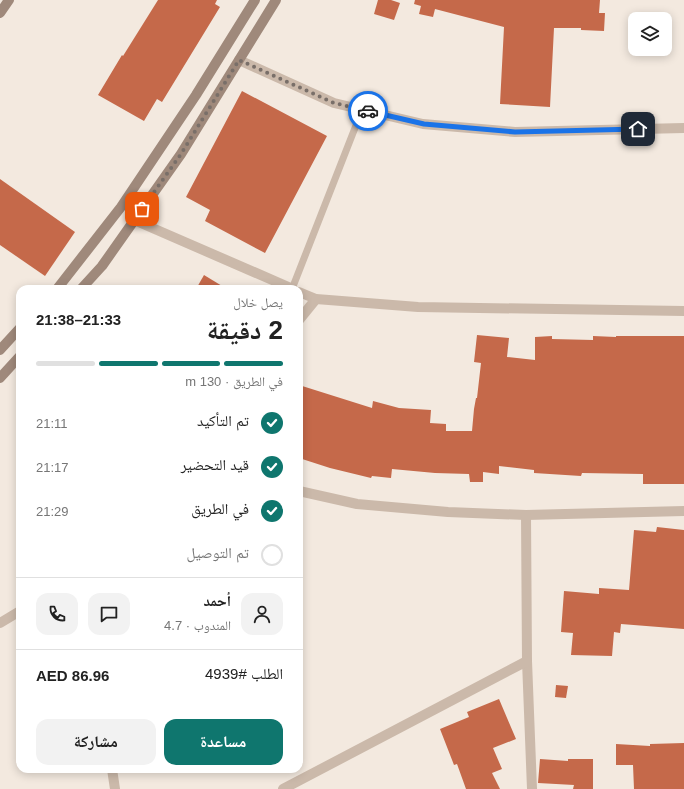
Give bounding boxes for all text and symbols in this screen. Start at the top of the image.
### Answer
map controls [628,12,672,56]
button: layers [628,12,672,56]
courier [348,91,388,131]
icon: car [357,100,379,122]
pin [621,112,655,146]
icon: home [627,118,649,140]
pin [125,192,159,226]
icon: bag [131,198,153,220]
text: يصل خلال [233,295,283,310]
text: 21:33–21:38 [36,311,121,328]
text: 2 دقيقة [207,315,283,345]
text: في الطريق · 130 m [185,374,283,389]
text: تم التأكيد [197,412,249,429]
icon: check [261,412,283,434]
text: 21:11 [36,416,68,431]
text: قيد التحضير [181,456,249,473]
icon: check [261,456,283,478]
text: 21:17 [36,460,69,475]
text: في الطريق [191,500,249,517]
icon: check [261,500,283,522]
text: 21:29 [36,504,69,519]
text: تم التوصيل [187,544,249,561]
text: أحمد [204,592,231,609]
button: phone [36,593,78,635]
button: chat [88,593,130,635]
button: person [241,593,283,635]
text: المندوب · 4.7 [164,618,231,633]
text: الطلب #4939 [205,665,283,682]
text: AED 86.96 [36,667,109,684]
button: مشاركة [36,719,156,765]
button: مساعدة [164,719,283,765]

